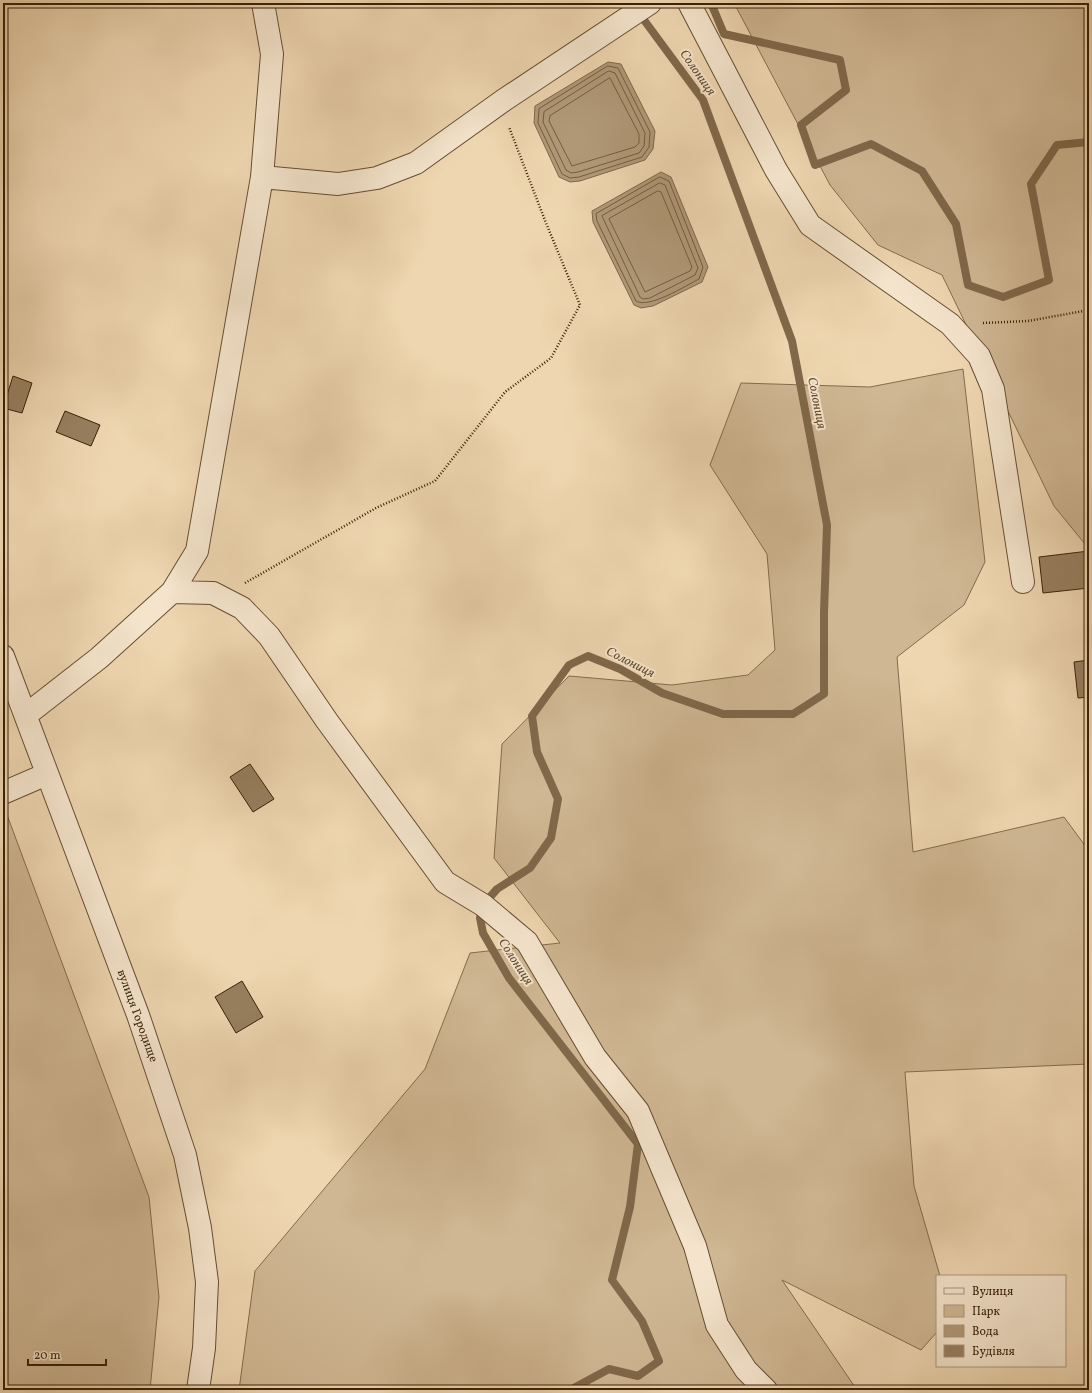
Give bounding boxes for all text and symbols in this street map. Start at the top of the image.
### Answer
water label: Солониця [675,46,719,100]
water label: Солониця [802,376,830,430]
water label: Солониця [603,643,657,683]
water label: Солониця [493,935,537,989]
street label: вулиця Городище [113,967,161,1065]
legend [936,1275,1066,1367]
text: Вулиця [972,1284,1013,1300]
text: Парк [972,1304,1000,1320]
text: Вода [972,1324,999,1340]
scale bar [28,1341,106,1367]
text: Будівля [972,1344,1015,1360]
text: 20 m [34,1348,61,1364]

